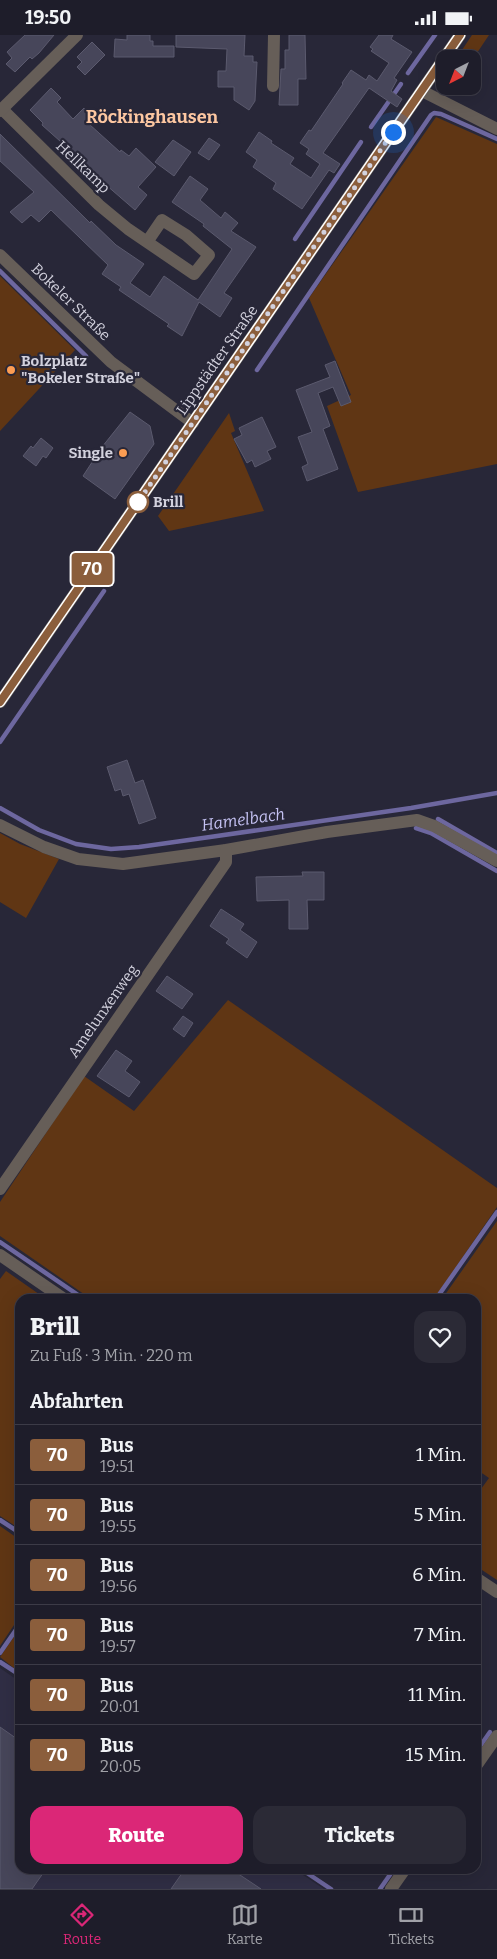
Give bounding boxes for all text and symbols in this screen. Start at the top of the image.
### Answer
text: 19:50 [25,6,71,29]
north arrow [436,50,481,95]
map controls [436,50,481,95]
district label: Röckinghausen [86,106,219,128]
your location [381,120,406,145]
street label: Hellkamp [52,137,114,197]
street label: Bokeler Straße [28,260,114,344]
street label: Lippstädter Straße [173,302,261,418]
place label: Bolzplatz "Bokeler Straße" [21,352,140,387]
marker: Bolzplatz "Bokeler Straße" [5,364,17,376]
place label: Single [69,444,113,462]
marker: Single [117,447,129,459]
marker: Brill [127,491,149,513]
place label: Brill [153,493,184,511]
line badge: 70 [70,553,114,585]
text: 70 [82,558,102,580]
water label: Hamelbach [200,804,286,835]
street label: Amelunxenweg [64,961,142,1061]
button: heart [414,1311,466,1363]
text: Brill [30,1313,80,1341]
text: Zu Fuß · 3 Min. · 220 m [30,1346,192,1365]
text: Abfahrten [30,1390,123,1413]
text: Bus [100,1434,134,1457]
text: 1 Min. [416,1443,466,1466]
text: 70 [47,1444,68,1466]
text: 19:51 [100,1457,134,1476]
text: Bus [100,1494,134,1517]
text: 5 Min. [413,1503,466,1526]
text: 70 [47,1504,68,1526]
text: 19:55 [100,1517,136,1536]
text: Bus [100,1554,134,1577]
text: 6 Min. [412,1563,466,1586]
text: 70 [47,1564,68,1586]
text: 19:56 [100,1577,137,1596]
text: Bus [100,1614,134,1637]
text: 7 Min. [414,1623,466,1646]
text: 70 [47,1624,68,1646]
text: 19:57 [100,1637,136,1656]
text: Bus [100,1674,134,1697]
text: 11 Min. [408,1683,466,1706]
text: 70 [47,1684,68,1706]
text: 20:01 [100,1697,139,1716]
text: Bus [100,1734,134,1757]
text: 15 Min. [406,1743,466,1766]
text: 70 [47,1744,68,1766]
text: 20:05 [100,1757,141,1776]
button: Route [30,1806,243,1864]
button: Tickets [253,1806,466,1864]
tab: Route [63,1901,101,1948]
tab: Karte [227,1901,263,1948]
tab: Tickets [388,1901,434,1948]

